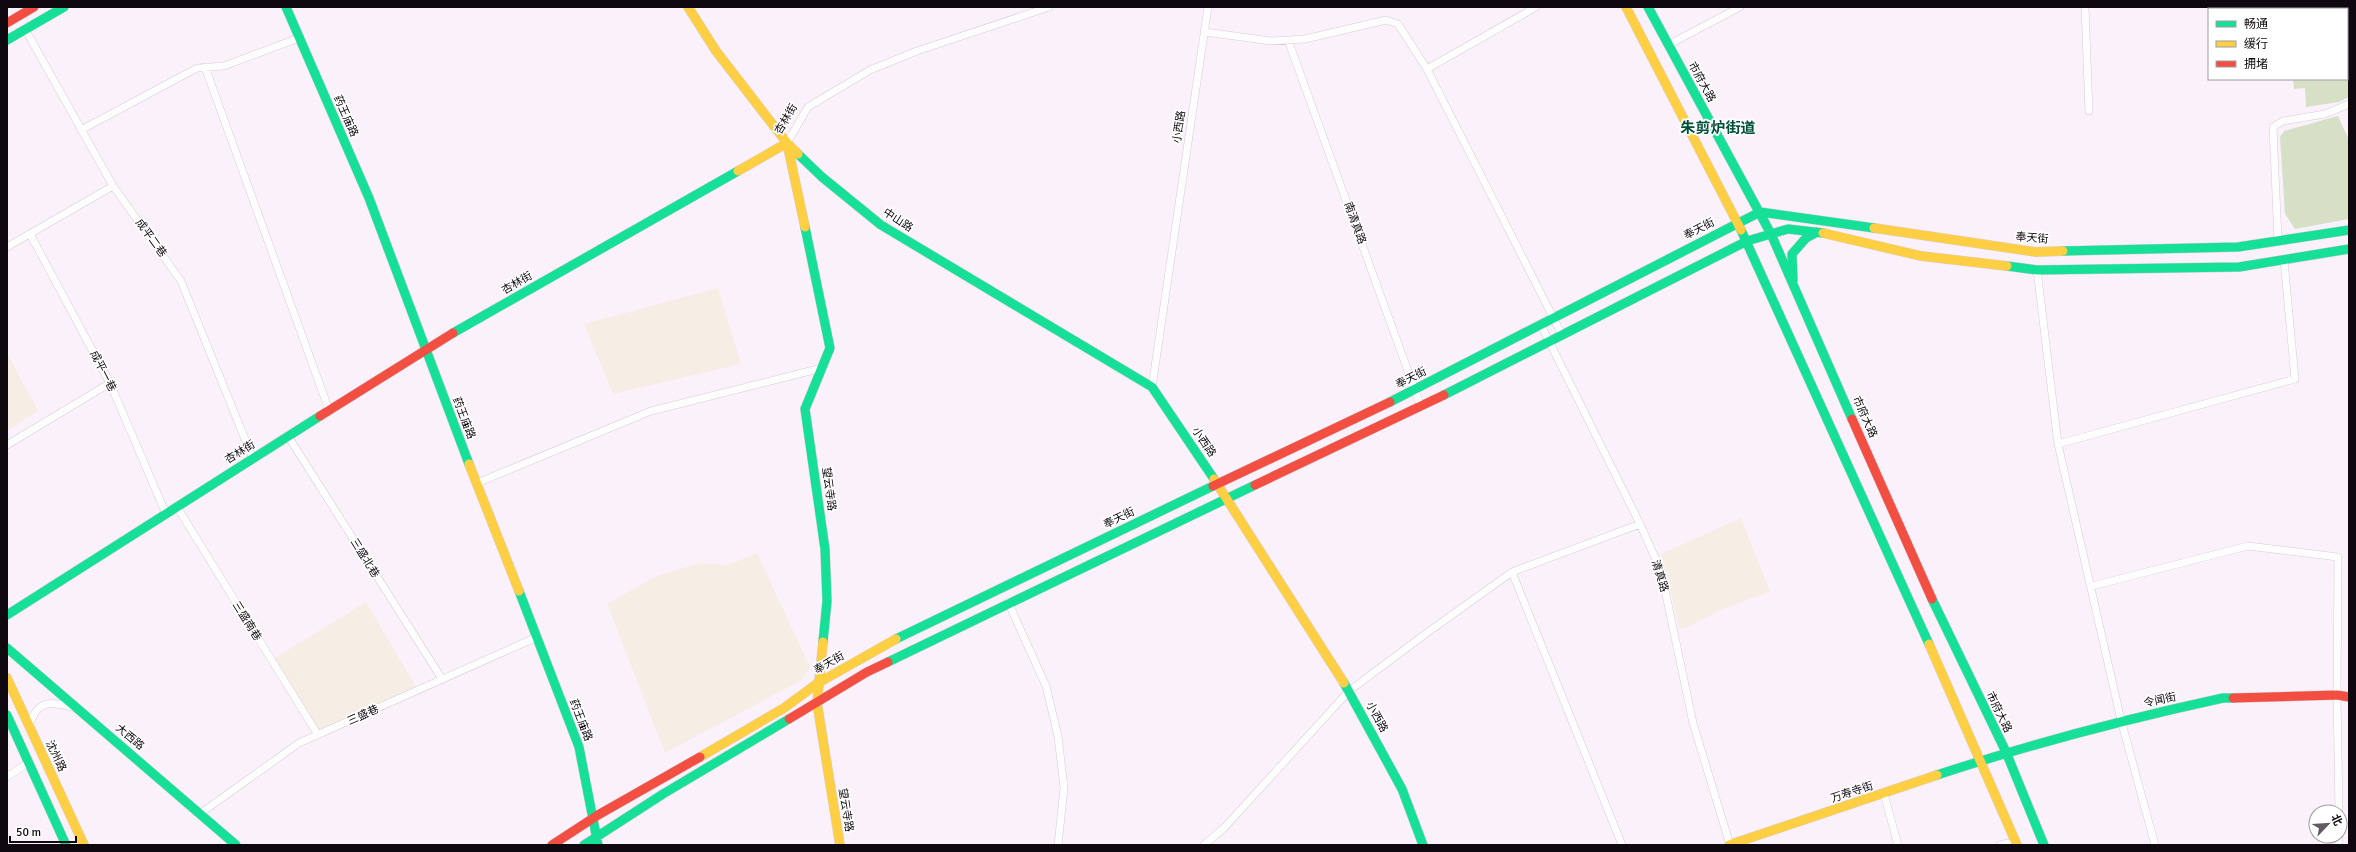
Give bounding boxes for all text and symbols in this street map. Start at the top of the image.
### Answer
legend [2208,8,2348,80]
text: 畅通 [2244,17,2268,32]
text: 缓行 [2244,37,2268,52]
text: 拥堵 [2244,57,2268,72]
street label: 市府大路 [1686,60,1718,104]
street label: 药王庙路 [331,93,361,139]
street label: 杏林街 [772,102,800,136]
street label: 小西路 [1170,110,1188,144]
district label: 朱剪炉街道 [1680,119,1756,137]
street label: 南清真路 [1341,200,1369,246]
street label: 中山路 [881,206,915,234]
street label: 成平二巷 [133,216,169,260]
street label: 奉天街 [1681,216,1717,242]
street label: 奉天街 [2015,230,2049,246]
street label: 杏林街 [499,269,535,297]
street label: 成平一巷 [87,348,119,394]
street label: 奉天街 [1393,365,1429,391]
street label: 市府大路 [1850,394,1880,440]
street label: 药王庙路 [450,395,478,441]
street label: 小西路 [1189,425,1219,459]
street label: 杏林街 [223,438,257,466]
street label: 望云寺路 [820,466,838,512]
street label: 奉天街 [1101,505,1137,531]
street label: 三盛北巷 [348,536,382,580]
street label: 清真路 [1649,558,1671,594]
street label: 三盛南巷 [230,599,264,643]
street label: 奉天街 [811,649,847,677]
street label: 市府大路 [1984,689,2014,735]
street label: 令闻街 [2143,690,2177,710]
street label: 药王庙路 [567,697,595,743]
street label: 小西路 [1363,699,1391,735]
street label: 三盛巷 [345,702,381,728]
street label: 大西路 [113,721,147,753]
street label: 沈州路 [43,738,69,774]
street label: 万寿寺街 [1829,779,1875,805]
street label: 望云寺路 [836,787,856,833]
north arrow [2308,804,2348,844]
text: 北 [2328,812,2345,828]
scale bar [10,818,76,844]
text: 50 m [16,825,41,840]

